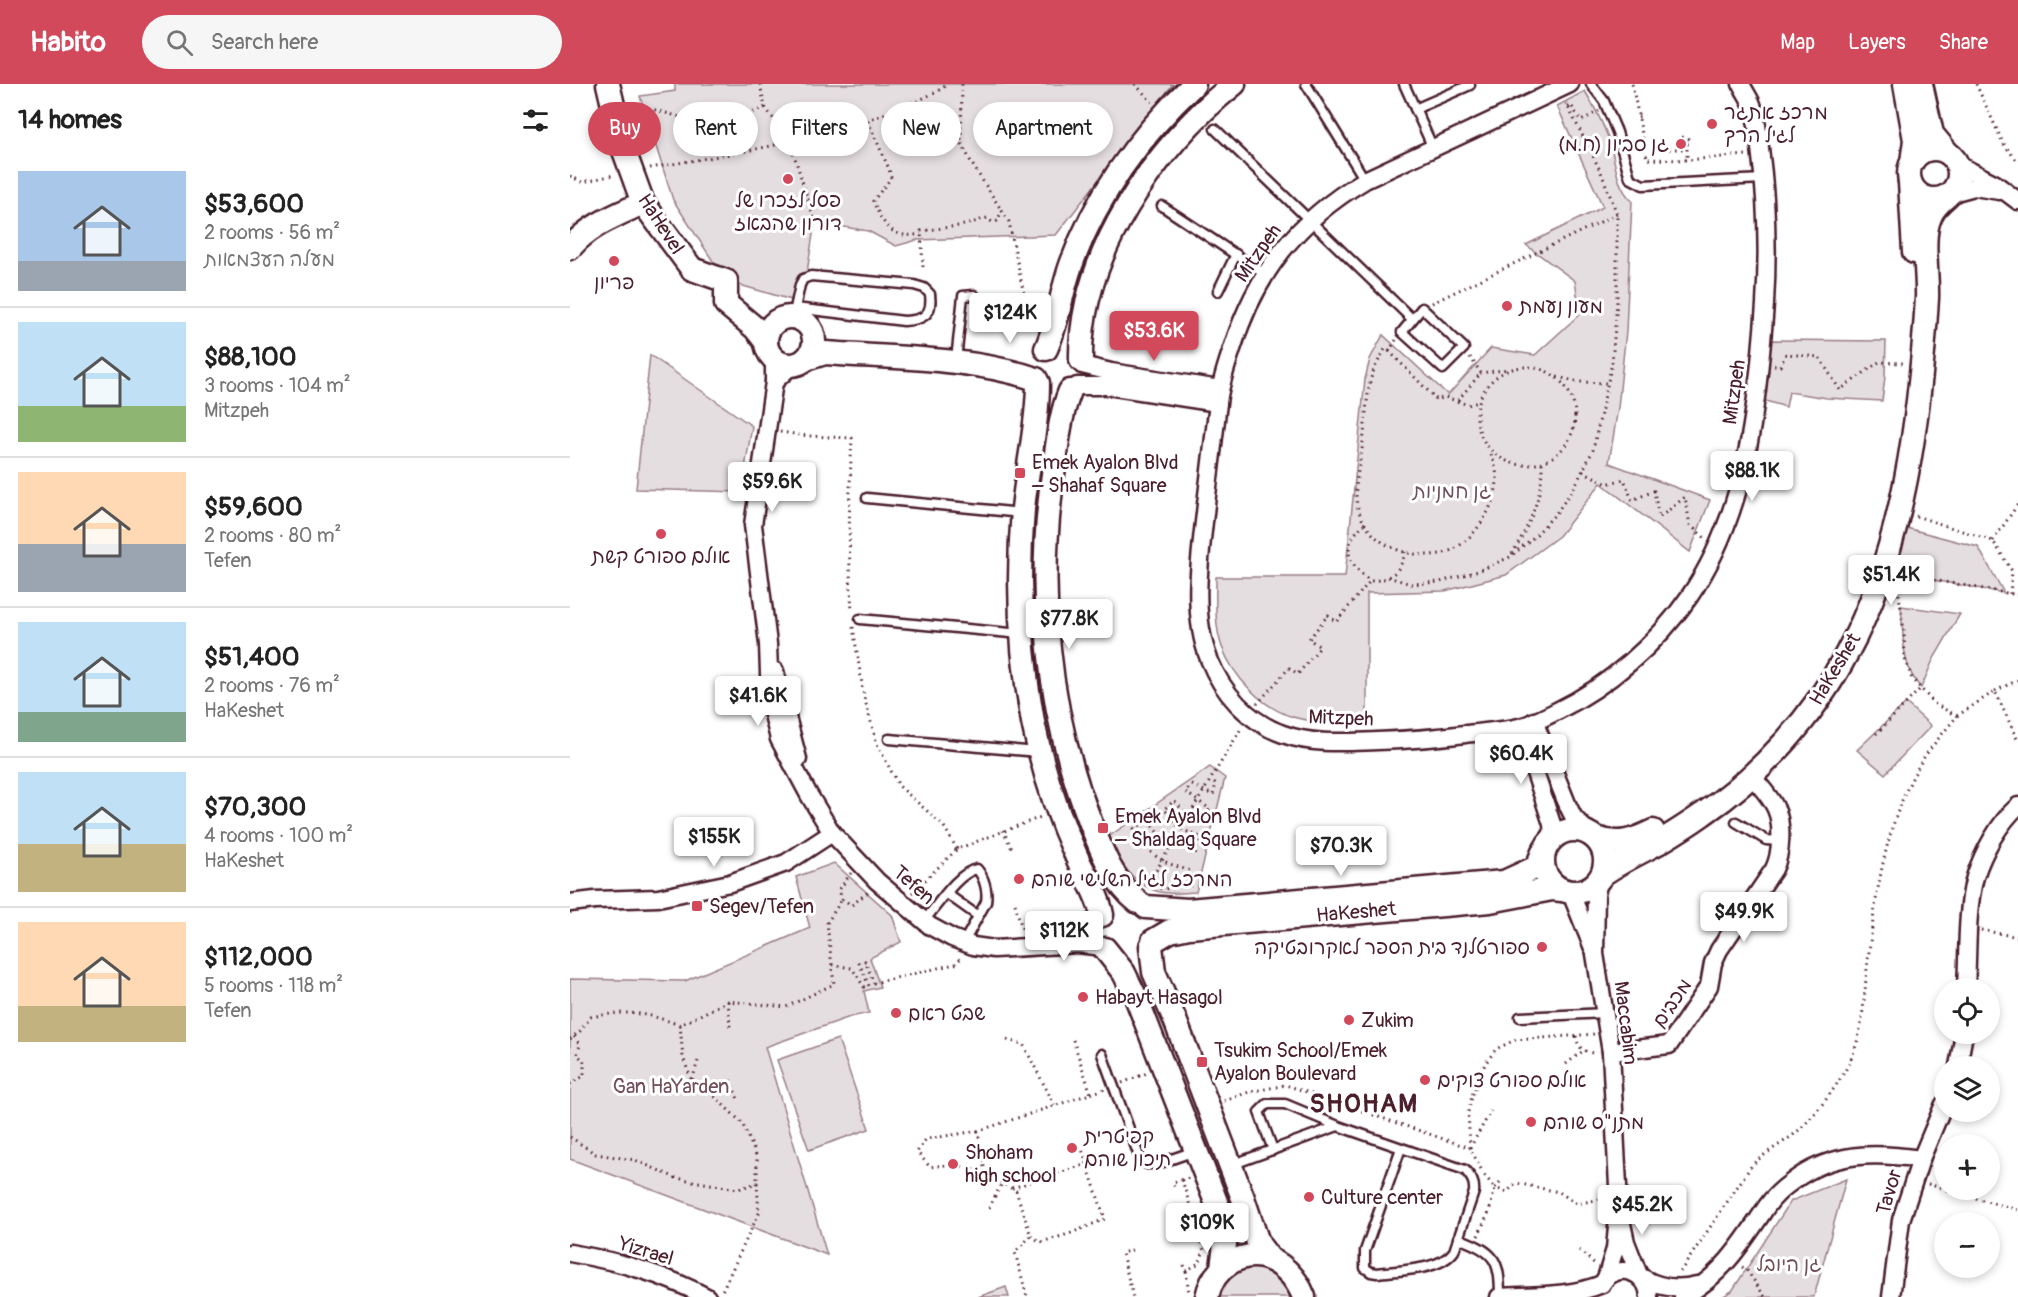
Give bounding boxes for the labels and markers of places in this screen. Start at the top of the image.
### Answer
place label: מרכז אתגר לגיל הרך [1724,100,1828,148]
marker: מרכז אתגר לגיל הרך [1705,117,1719,131]
place label: גן סביון (ח.מ) [1558,132,1669,157]
marker: גן סביון (ח.מ) [1674,137,1688,151]
marker: פסל לזכרו של דורון שהבאז [781,172,795,186]
place label: פסל לזכרו של דורון שהבאז [734,188,842,236]
marker: פריון [607,254,621,268]
place label: פריון [594,270,634,295]
pin: $124K [968,293,1052,344]
place label: מעון נעמת [1518,294,1603,319]
marker: מעון נעמת [1500,299,1514,313]
pin: $53.6K [1105,311,1203,362]
place label: Emek Ayalon Blvd – Shahaf Square [1031,450,1179,498]
pin: $88.1K [1703,451,1801,502]
pin: $59.6K [723,462,821,513]
marker: Emek Ayalon Blvd – Shahaf Square [1013,466,1027,480]
marker: אולם ספורט קשת [654,527,668,541]
place label: אולם ספורט קשת [590,544,731,569]
pin: $51.4K [1842,555,1940,606]
pin: $77.8K [1020,599,1118,650]
pin: $41.6K [709,676,807,727]
pin: $60.4K [1472,734,1570,785]
place label: Emek Ayalon Blvd – Shaldag Square [1114,804,1262,852]
pin: $155K [672,817,756,868]
marker: Emek Ayalon Blvd – Shaldag Square [1096,821,1110,835]
pin: $70.3K [1292,826,1390,877]
place label: המרכז לגיל השלישי שוהם [1031,867,1233,892]
marker: המרכז לגיל השלישי שוהם [1012,872,1026,886]
pin: $49.9K [1695,892,1793,943]
place label: Segev/Tefen [709,894,814,919]
marker: Segev/Tefen [690,899,704,913]
pin: $112K [1022,911,1106,962]
place label: ספורטלנד בית הספר לאקרובטיקה [1254,935,1530,960]
marker: ספורטלנד בית הספר לאקרובטיקה [1535,940,1549,954]
place label: Habayt Hasagol [1095,985,1223,1010]
marker: Habayt Hasagol [1076,990,1090,1004]
place label: שבט ראם [908,1001,986,1026]
marker: שבט ראם [889,1006,903,1020]
place label: Zukim [1361,1008,1414,1033]
marker: Zukim [1342,1013,1356,1027]
place label: Tsukim School/Emek Ayalon Boulevard [1214,1038,1388,1086]
marker: Tsukim School/Emek Ayalon Boulevard [1195,1055,1209,1069]
place label: אולם ספורט צוקים [1437,1068,1586,1093]
marker: אולם ספורט צוקים [1418,1073,1432,1087]
place label: מתנ"ס שוהם [1543,1110,1644,1135]
marker: מתנ"ס שוהם [1524,1115,1538,1129]
place label: קפיטרית תיכון שוהם [1083,1124,1171,1172]
place label: Shoham high school [965,1140,1057,1188]
marker: קפיטרית תיכון שוהם [1065,1141,1079,1155]
marker: Shoham high school [946,1157,960,1171]
place label: Culture center [1321,1185,1443,1210]
pin: $45.2K [1593,1185,1691,1236]
marker: Culture center [1302,1190,1316,1204]
pin: $109K [1165,1203,1249,1254]

